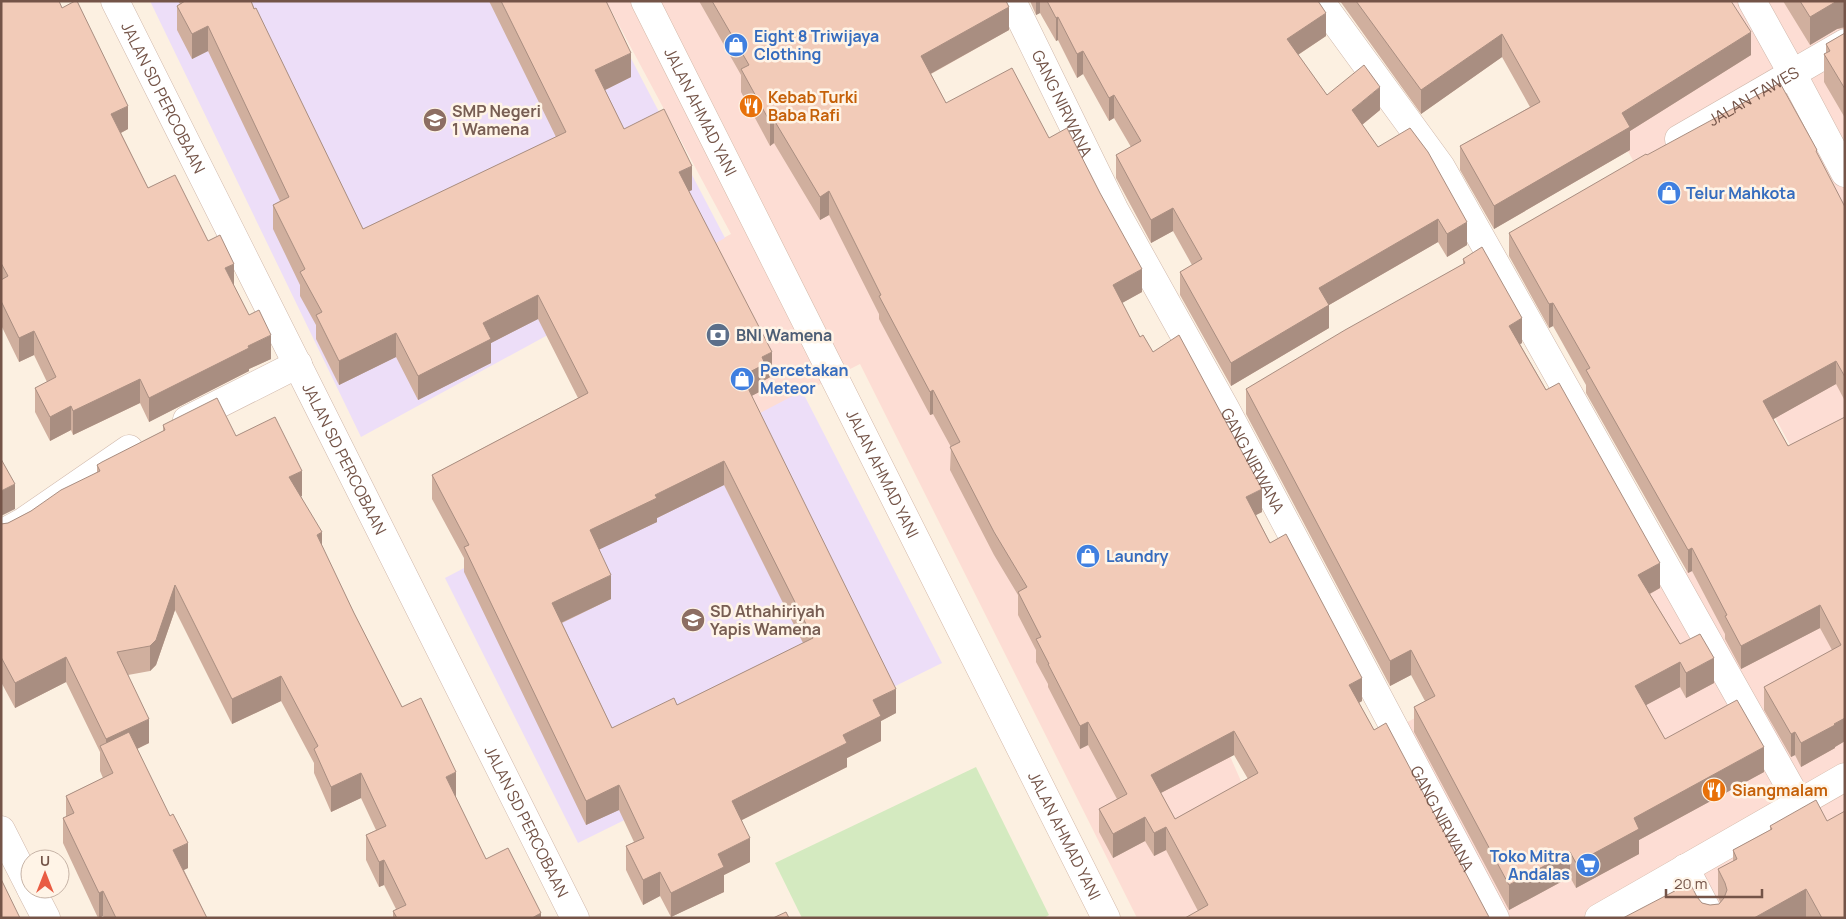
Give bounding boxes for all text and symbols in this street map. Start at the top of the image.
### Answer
street label: JALAN SD PERCOBAAN [116,18,211,177]
place label: Eight 8 Triwijaya Clothing [754,25,879,65]
shop icon: Eight 8 Triwijaya Clothing [723,32,749,58]
street label: JALAN AHMAD YANI [659,44,742,180]
street label: GANG NIRWANA [1027,46,1098,160]
street label: JALAN TAWES [1704,61,1803,131]
place label: Kebab Turki Baba Rafi [768,86,858,126]
restaurant icon: Kebab Turki Baba Rafi [738,93,764,119]
place label: SMP Negeri 1 Wamena [452,100,541,140]
school or university icon: SMP Negeri 1 Wamena [422,107,448,133]
shop icon: Telur Mahkota [1656,180,1682,206]
place label: Telur Mahkota [1686,182,1796,204]
bank icon: BNI Wamena [705,322,731,348]
place label: BNI Wamena [736,324,832,346]
place label: Percetakan Meteor [760,359,849,399]
shop icon: Percetakan Meteor [729,366,755,392]
street label: JALAN SD PERCOBAAN [297,379,392,538]
street label: GANG NIRWANA [1216,404,1290,517]
street label: JALAN AHMAD YANI [841,406,924,542]
shop icon: Laundry [1075,543,1101,569]
place label: Laundry [1106,545,1169,567]
place label: SD Athahiriyah Yapis Wamena [710,600,825,640]
school or university icon: SD Athahiriyah Yapis Wamena [680,607,706,633]
street label: JALAN SD PERCOBAAN [479,742,574,901]
street label: GANG NIRWANA [1405,762,1479,875]
street label: JALAN AHMAD YANI [1023,768,1106,903]
restaurant icon: Siangmalam [1701,777,1727,803]
place label: Siangmalam [1732,779,1828,801]
place label: Toko Mitra Andalas [1490,845,1570,885]
north arrow [20,849,70,899]
text: U [40,851,50,870]
supermarket icon: Toko Mitra Andalas [1575,852,1601,878]
scale bar [1666,866,1762,898]
text: 20 m [1674,873,1707,894]

